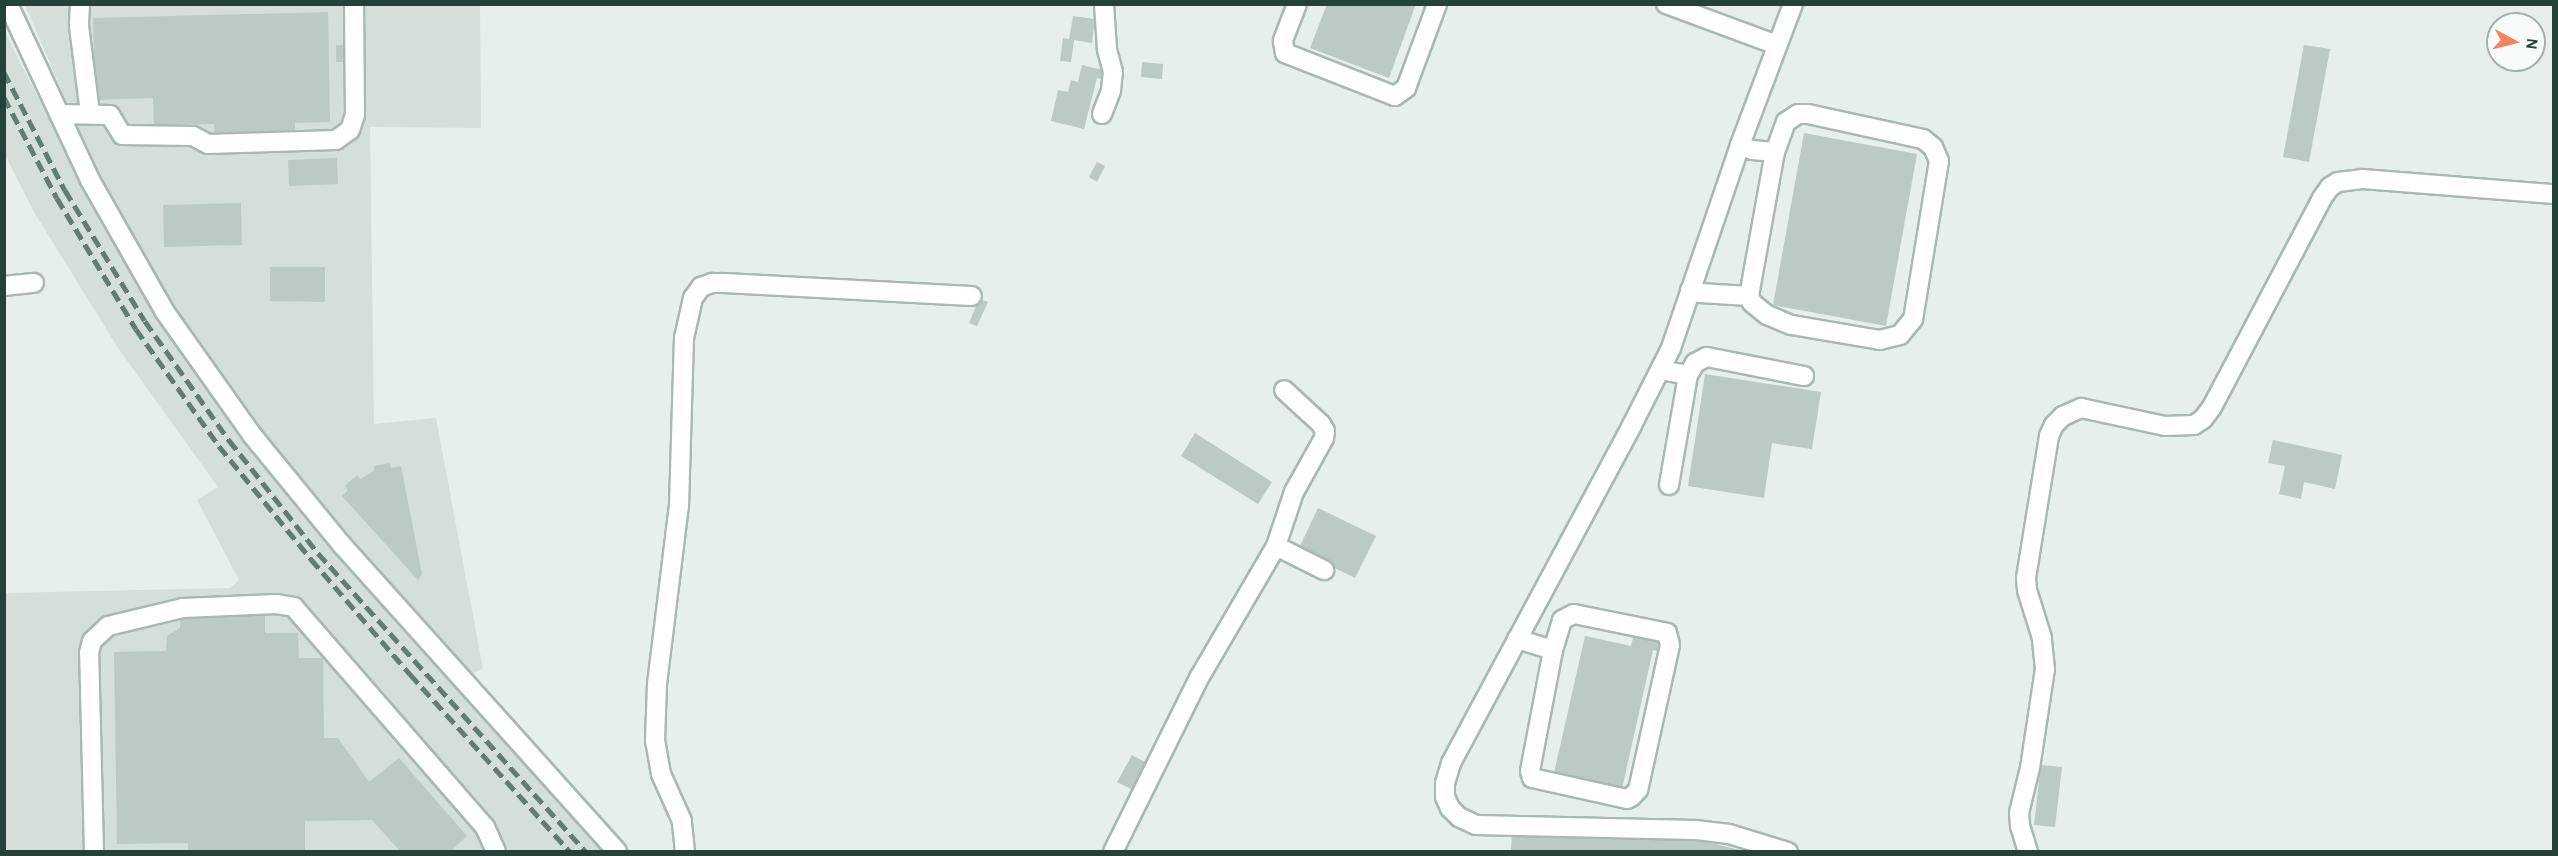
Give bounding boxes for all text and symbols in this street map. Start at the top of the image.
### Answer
north arrow [2486,12,2546,72]
text: N [2523,37,2540,50]

